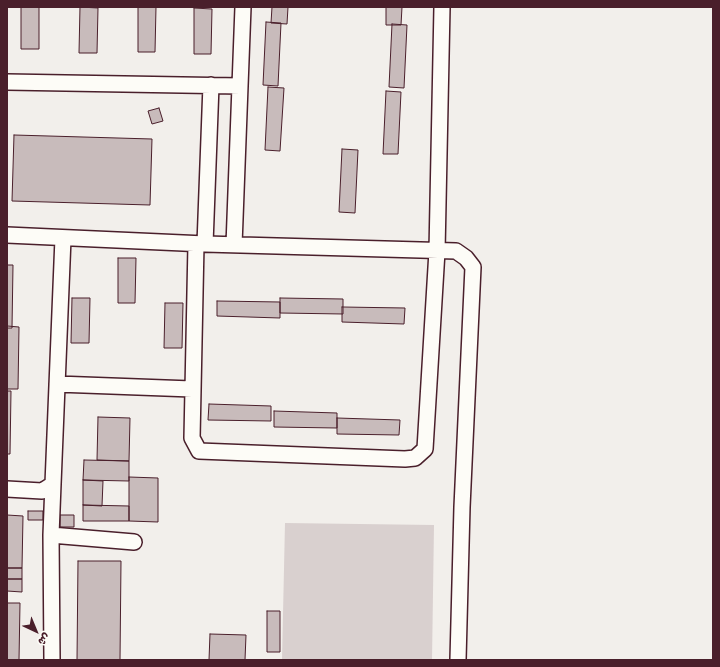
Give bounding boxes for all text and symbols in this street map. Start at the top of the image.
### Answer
north arrow [16,611,56,651]
text: ش [35,630,54,649]

